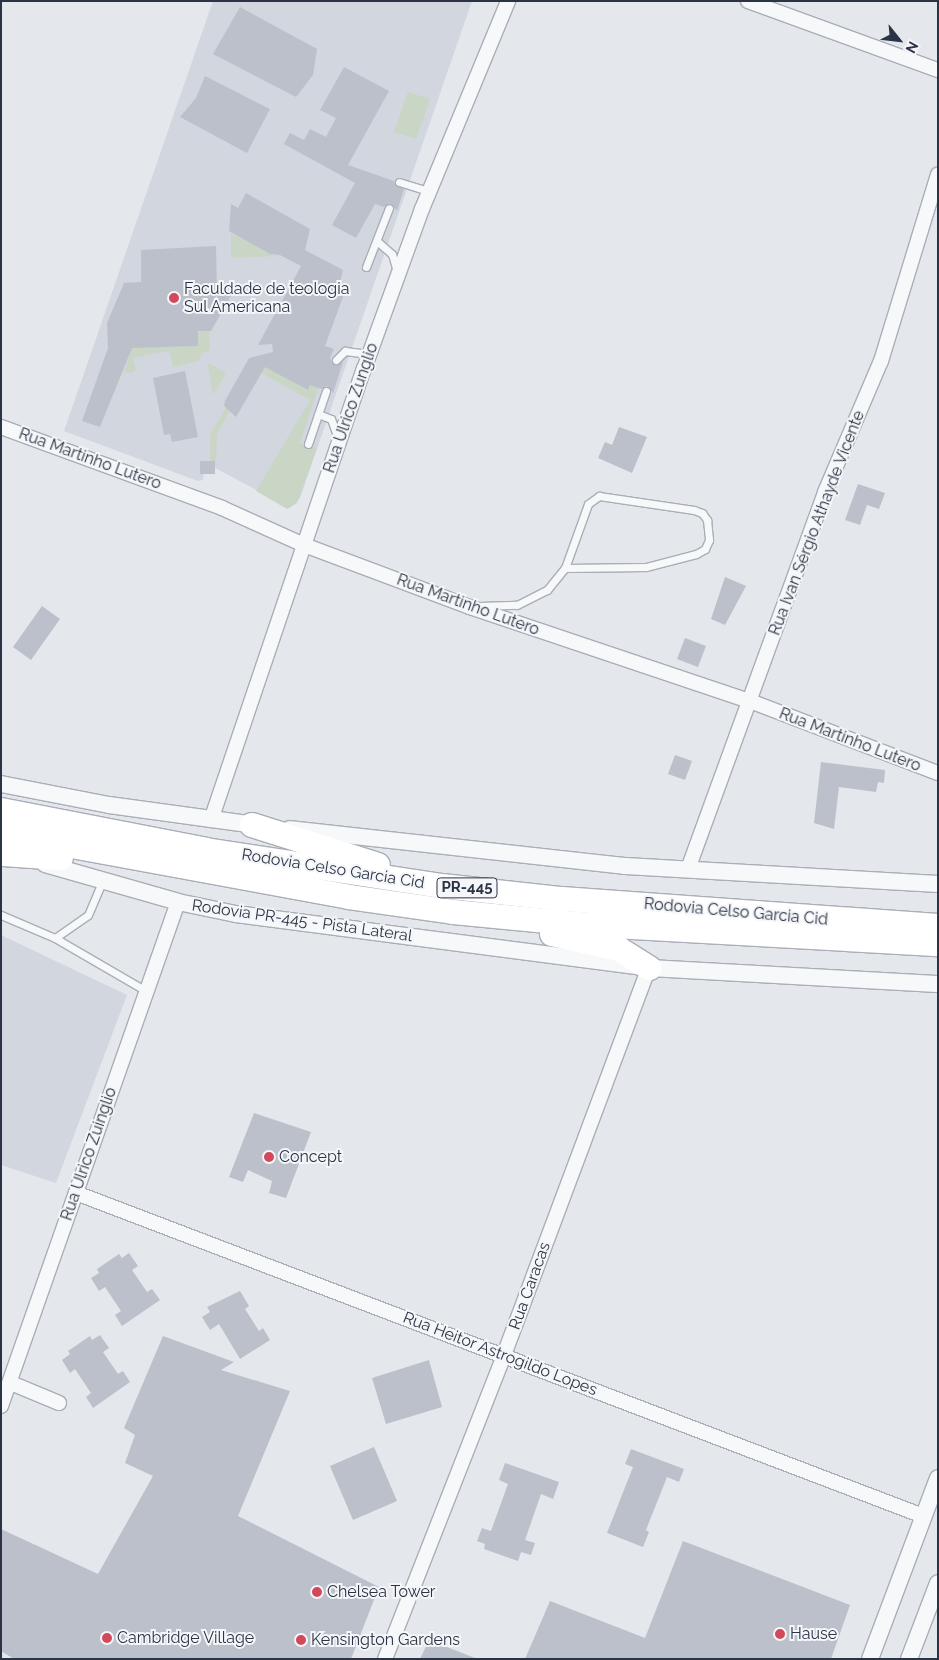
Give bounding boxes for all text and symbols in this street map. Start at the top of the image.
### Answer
north arrow [874,15,924,65]
text: N [903,39,922,56]
place label: Faculdade de teologia Sul Americana [184,279,349,317]
marker: Faculdade de teologia Sul Americana [168,292,180,304]
street label: Rua Ulrico Zunglio [320,340,382,476]
street label: Rua Ivan Sérgio Athayde Vicente [765,407,869,639]
street label: Rua Martinho Lutero [16,424,164,494]
street label: Rua Martinho Lutero [394,570,542,640]
street label: Rua Martinho Lutero [776,704,924,776]
street label: Rodovia Celso Garcia Cid [240,845,426,893]
road number: PR-445 [436,876,498,900]
street label: Rodovia Celso Garcia Cid [643,894,829,930]
street label: Rodovia PR-445 - Pista Lateral [191,896,413,946]
street label: Rua Ulrico Zuinglio [57,1085,121,1223]
place label: Concept [279,1147,342,1167]
marker: Concept [263,1151,275,1163]
street label: Rua Caracas [505,1240,555,1332]
street label: Rua Heitor Astrogildo Lopes [400,1308,600,1400]
place label: Chelsea Tower [327,1582,436,1602]
marker: Chelsea Tower [311,1586,323,1598]
place label: Hause [790,1624,837,1644]
place label: Cambridge Village [117,1628,255,1648]
marker: Hause [774,1628,786,1640]
place label: Kensington Gardens [311,1630,460,1650]
marker: Cambridge Village [101,1632,113,1644]
marker: Kensington Gardens [295,1634,307,1646]

